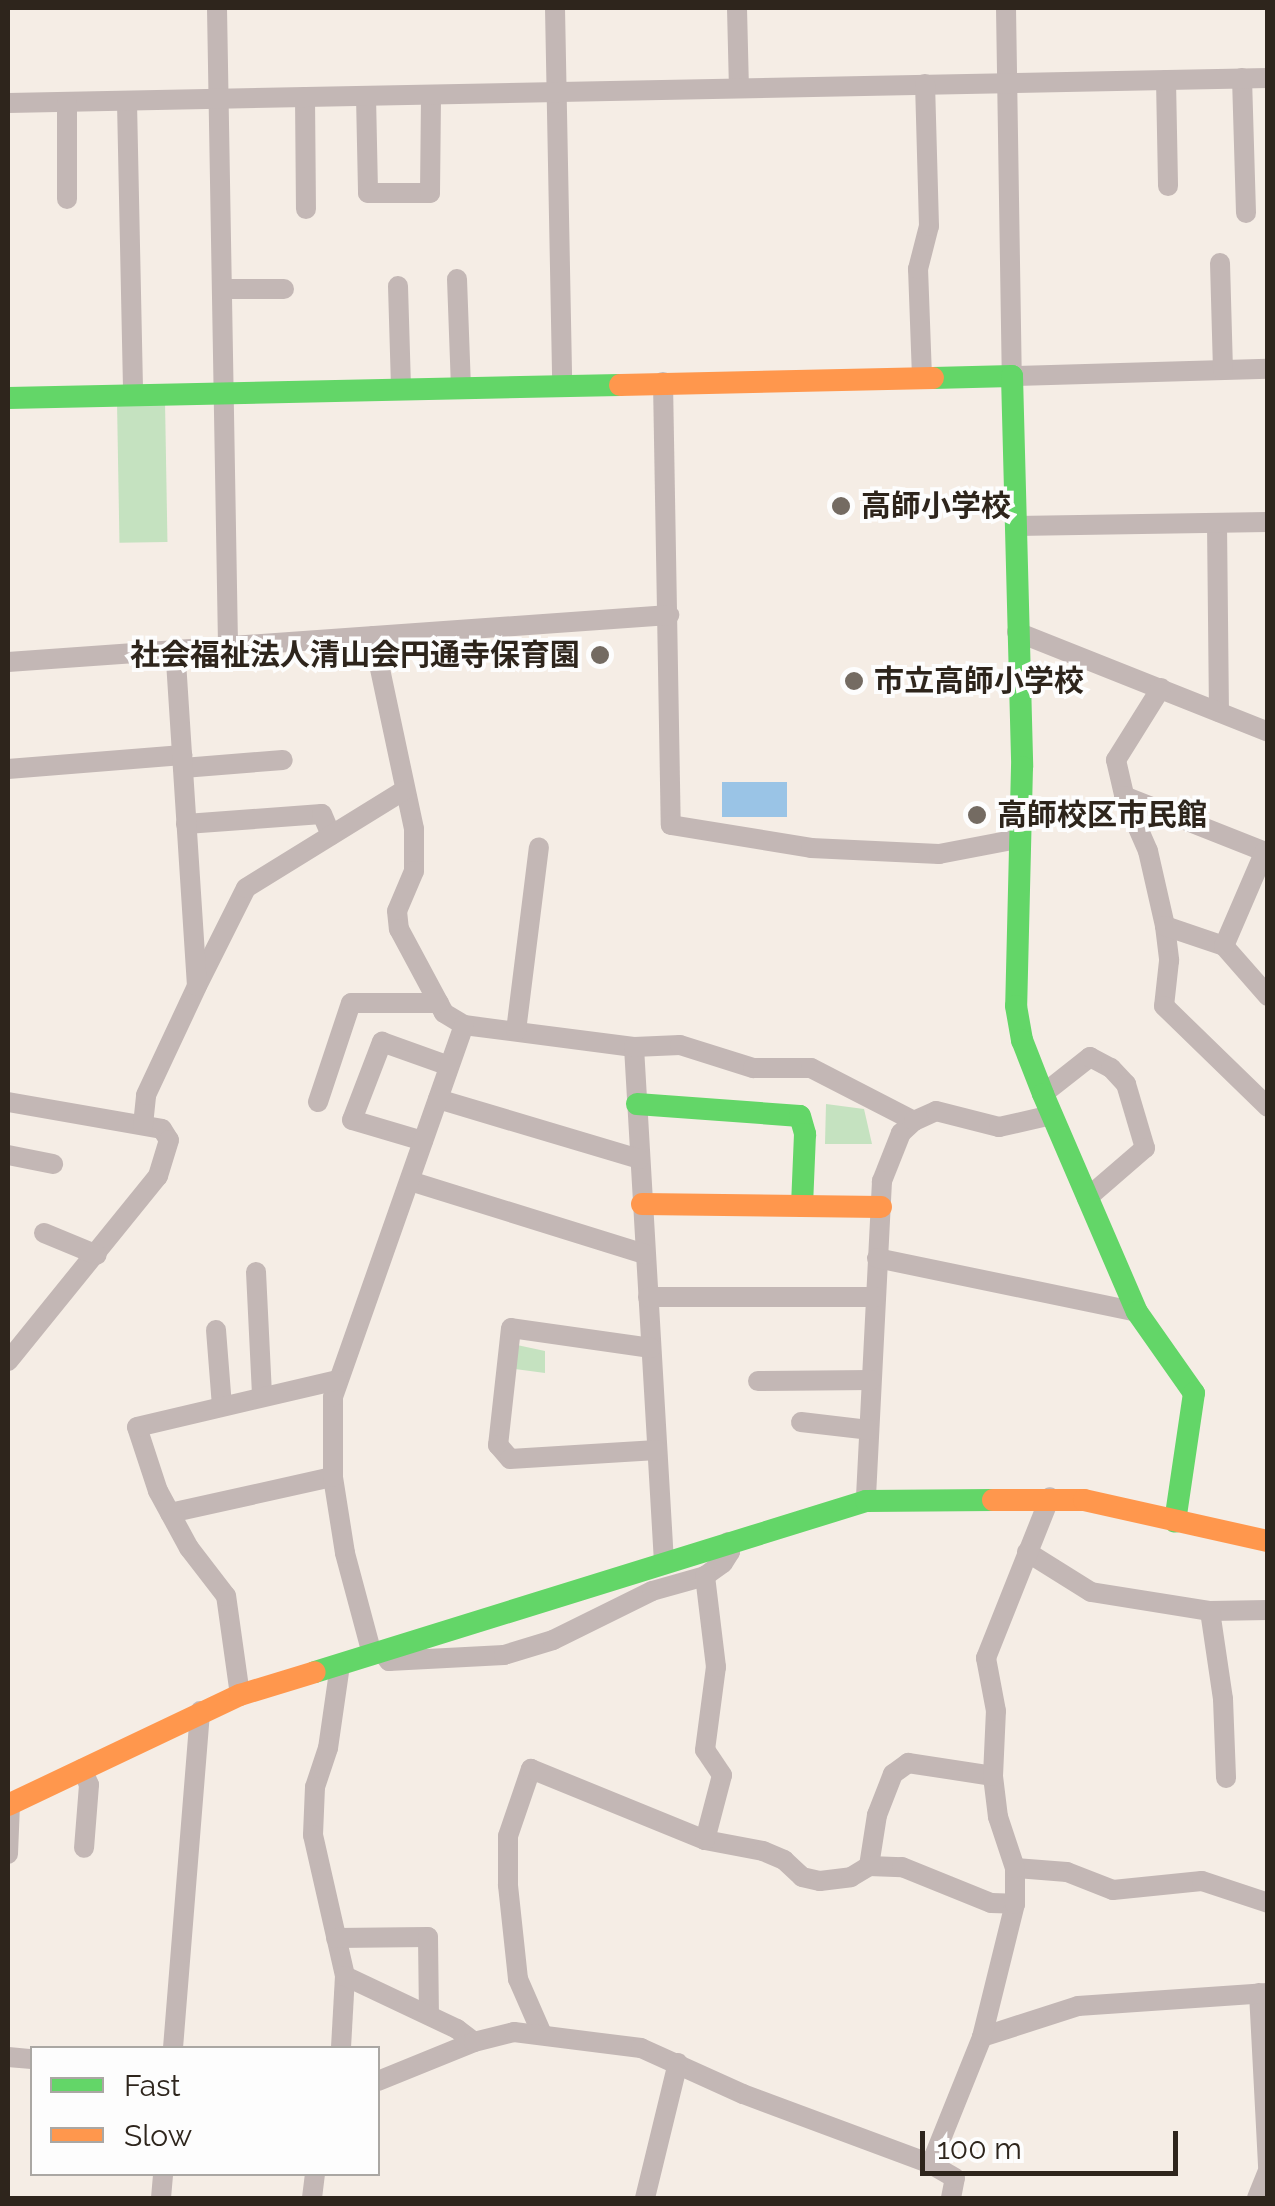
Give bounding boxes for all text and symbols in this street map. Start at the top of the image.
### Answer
place label: 高師小学校 [861,488,1011,524]
marker: 高師小学校 [830,495,852,517]
place label: 社会福祉法人清山会円通寺保育園 [130,637,580,673]
marker: 社会福祉法人清山会円通寺保育園 [589,644,611,666]
place label: 市立高師小学校 [874,663,1084,699]
marker: 市立高師小学校 [843,670,865,692]
place label: 高師校区市民館 [997,797,1207,833]
marker: 高師校区市民館 [966,804,988,826]
legend [30,2046,380,2176]
text: Fast [124,2068,181,2103]
scale bar [925,2111,1182,2173]
text: Slow [124,2118,192,2153]
text: 100 m [937,2131,1022,2166]

